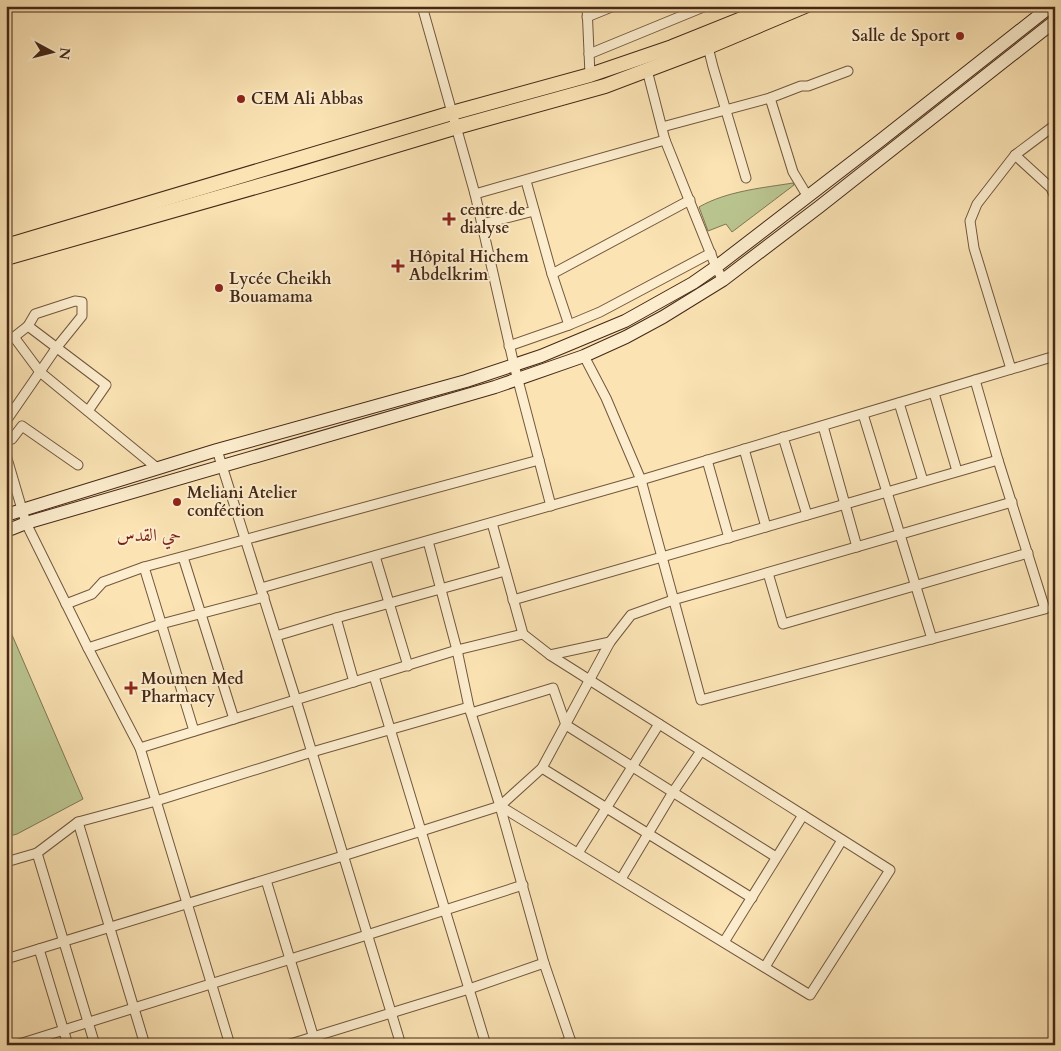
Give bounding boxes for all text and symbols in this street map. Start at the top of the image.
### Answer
place label: Salle de Sport [852,25,950,47]
north arrow [28,28,78,78]
marker: Salle de Sport [954,30,966,42]
text: N [54,46,75,61]
place label: CEM Ali Abbas [251,88,363,110]
marker: CEM Ali Abbas [235,93,247,105]
place label: centre de dialyse [460,199,526,239]
marker: centre de dialyse [442,212,456,226]
place label: Hôpital Hichem Abdelkrim [409,246,529,286]
marker: Hôpital Hichem Abdelkrim [391,259,405,273]
place label: Lycée Cheikh Bouamama [229,268,331,308]
marker: Lycée Cheikh Bouamama [213,282,225,294]
place label: Meliani Atelier conféction [187,482,297,522]
marker: Meliani Atelier conféction [171,496,183,508]
district label: حي القدس [117,523,181,550]
place label: Moumen Med Pharmacy [141,668,244,708]
marker: Moumen Med Pharmacy [125,682,137,694]

